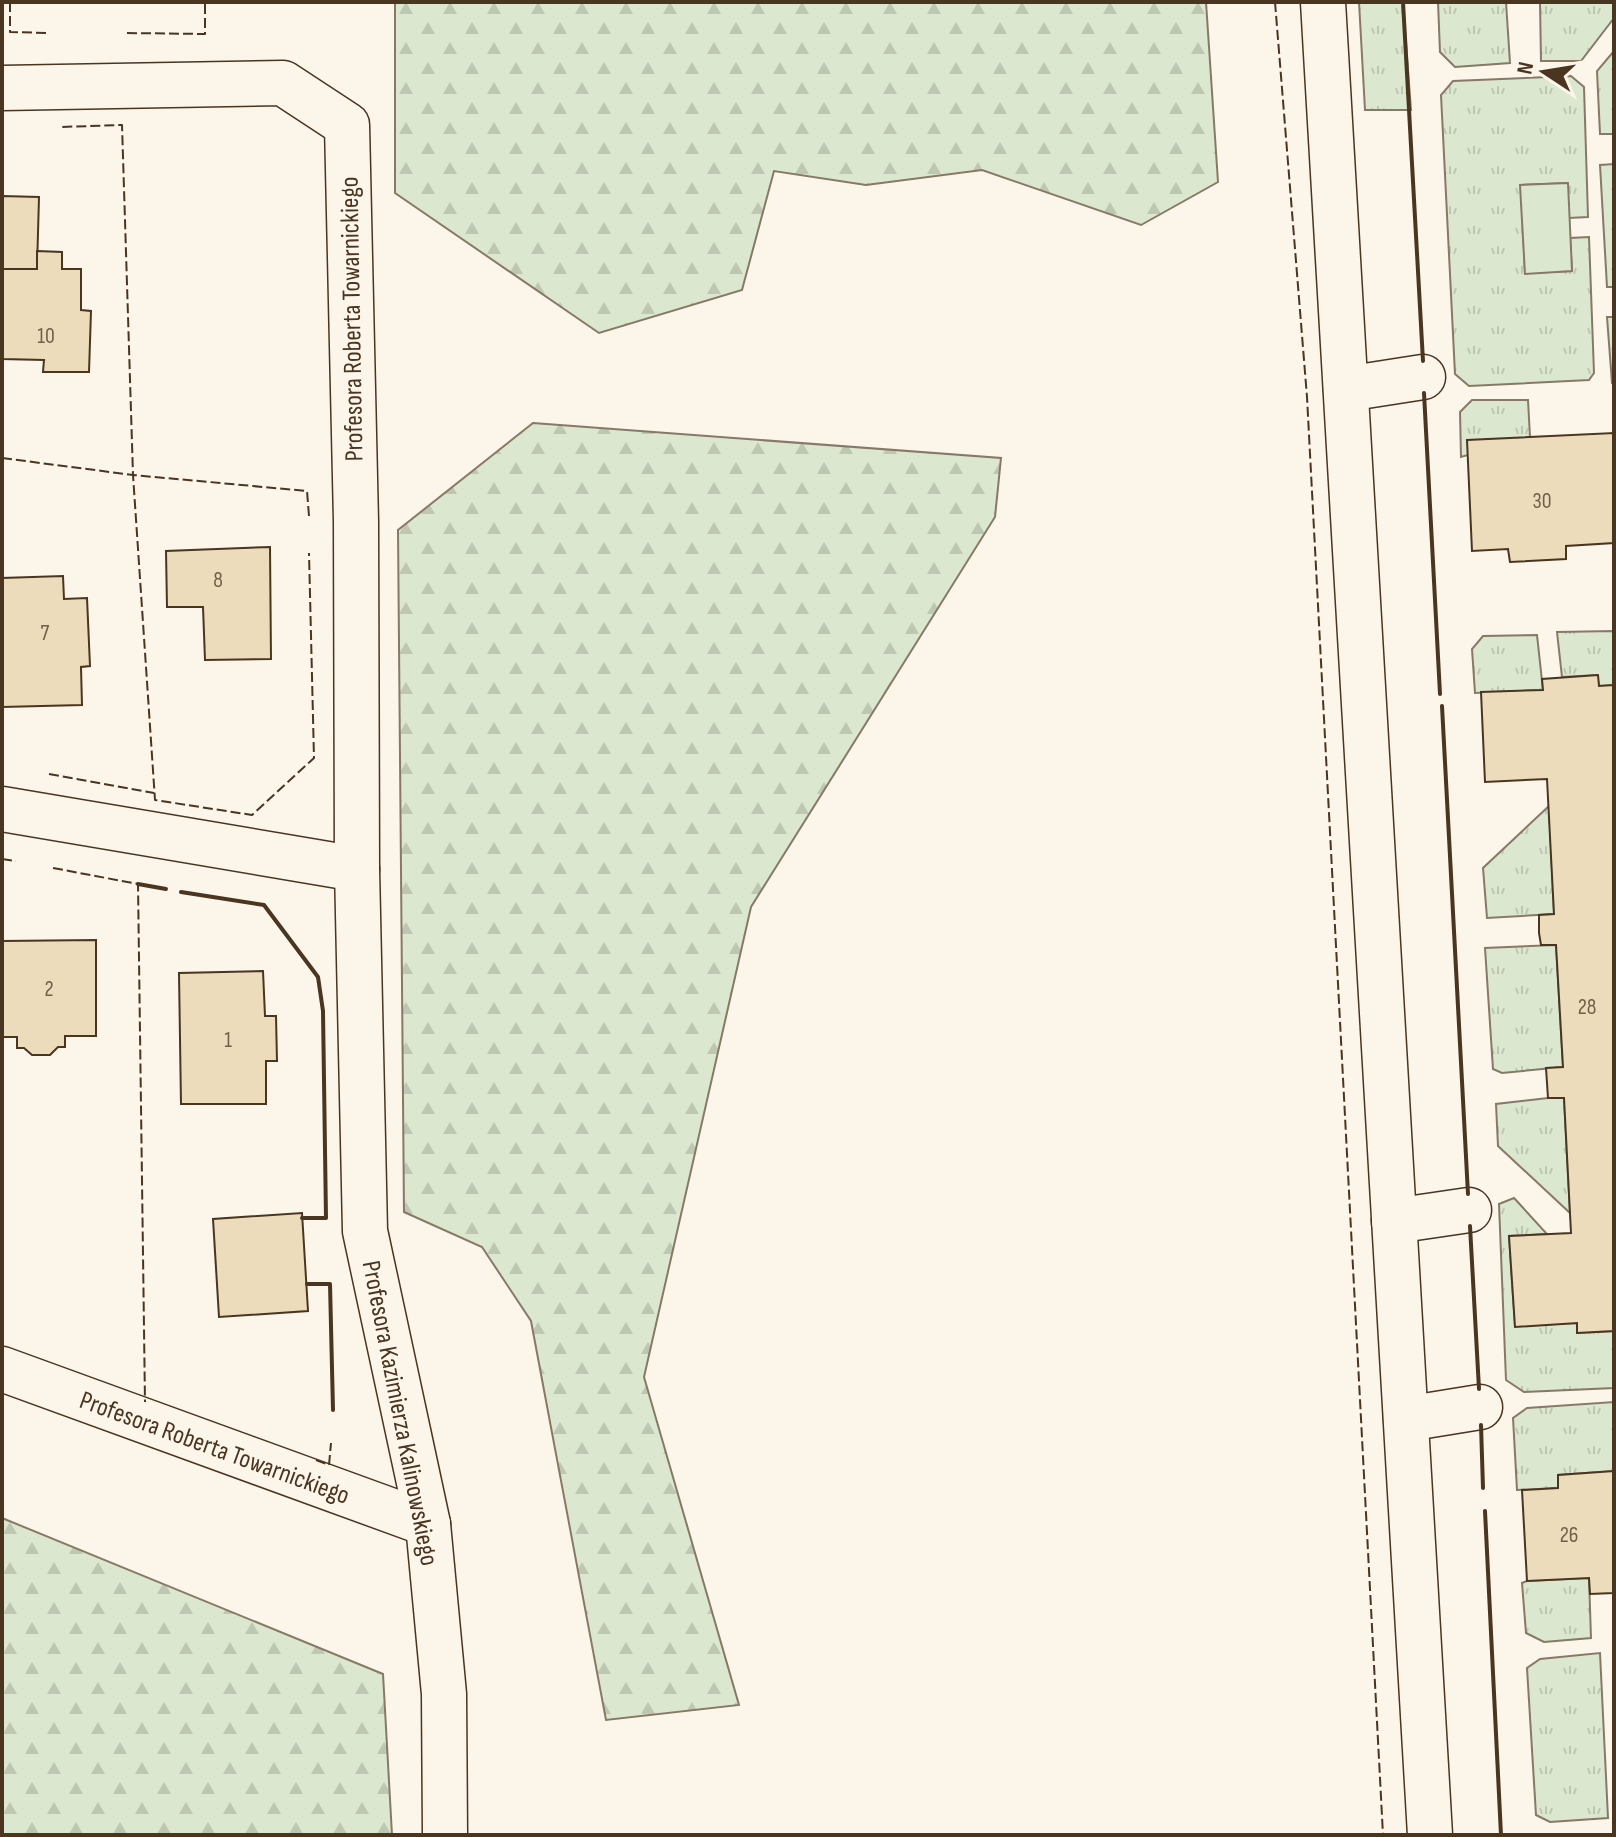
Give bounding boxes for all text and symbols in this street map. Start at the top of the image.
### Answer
north arrow [1504,32,1584,112]
text: N [1511,60,1540,77]
street label: Profesora Roberta Towarnickiego [335,176,370,462]
house number: 10 [37,323,55,350]
house number: 30 [1532,488,1552,515]
house number: 8 [213,567,223,594]
house number: 7 [41,620,50,647]
house number: 2 [44,976,54,1003]
house number: 28 [1578,994,1596,1021]
house number: 1 [224,1027,232,1054]
street label: Profesora Kazimierza Kalinowskiego [355,1258,444,1568]
street label: Profesora Roberta Towarnickiego [75,1385,354,1512]
house number: 26 [1560,1522,1578,1549]

